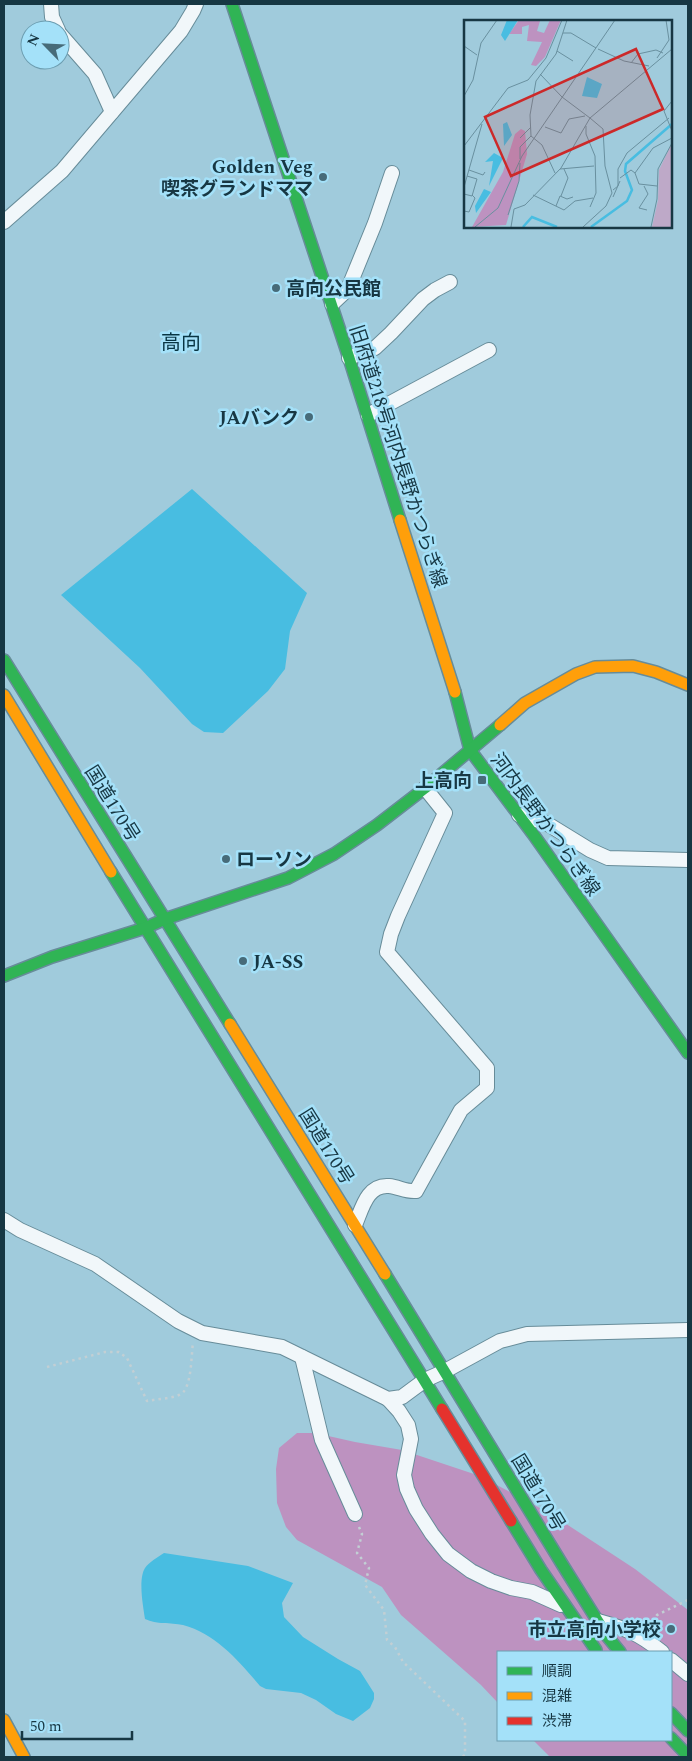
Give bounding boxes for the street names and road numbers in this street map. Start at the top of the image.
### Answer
street label: 旧府道218号河内長野かつらぎ線 [341,321,454,592]
street label: 河内長野かつらぎ線 [483,747,607,903]
street label: 国道170号 [77,760,147,848]
street label: 国道170号 [291,1103,361,1191]
street label: 国道170号 [503,1449,572,1537]

